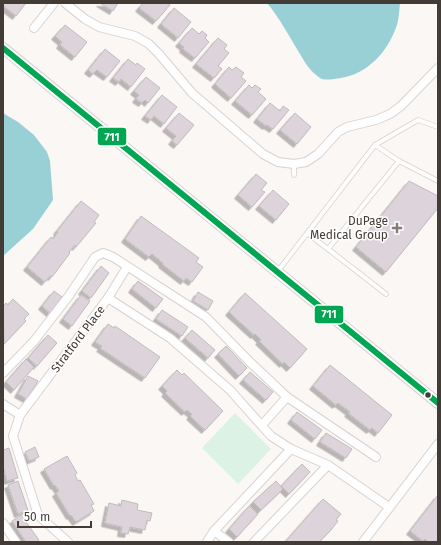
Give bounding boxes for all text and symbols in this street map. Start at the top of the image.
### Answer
line badge: 711 [97,127,127,146]
text: 711 [104,131,120,144]
place label: DuPage Medical Group [310,214,388,242]
marker: DuPage Medical Group [391,222,403,234]
street label: Stratford Place [48,303,108,375]
line badge: 711 [314,305,344,324]
text: 711 [321,308,337,321]
unlabelled marker [423,390,433,400]
scale bar [18,503,91,529]
text: 50 m [24,510,50,524]

